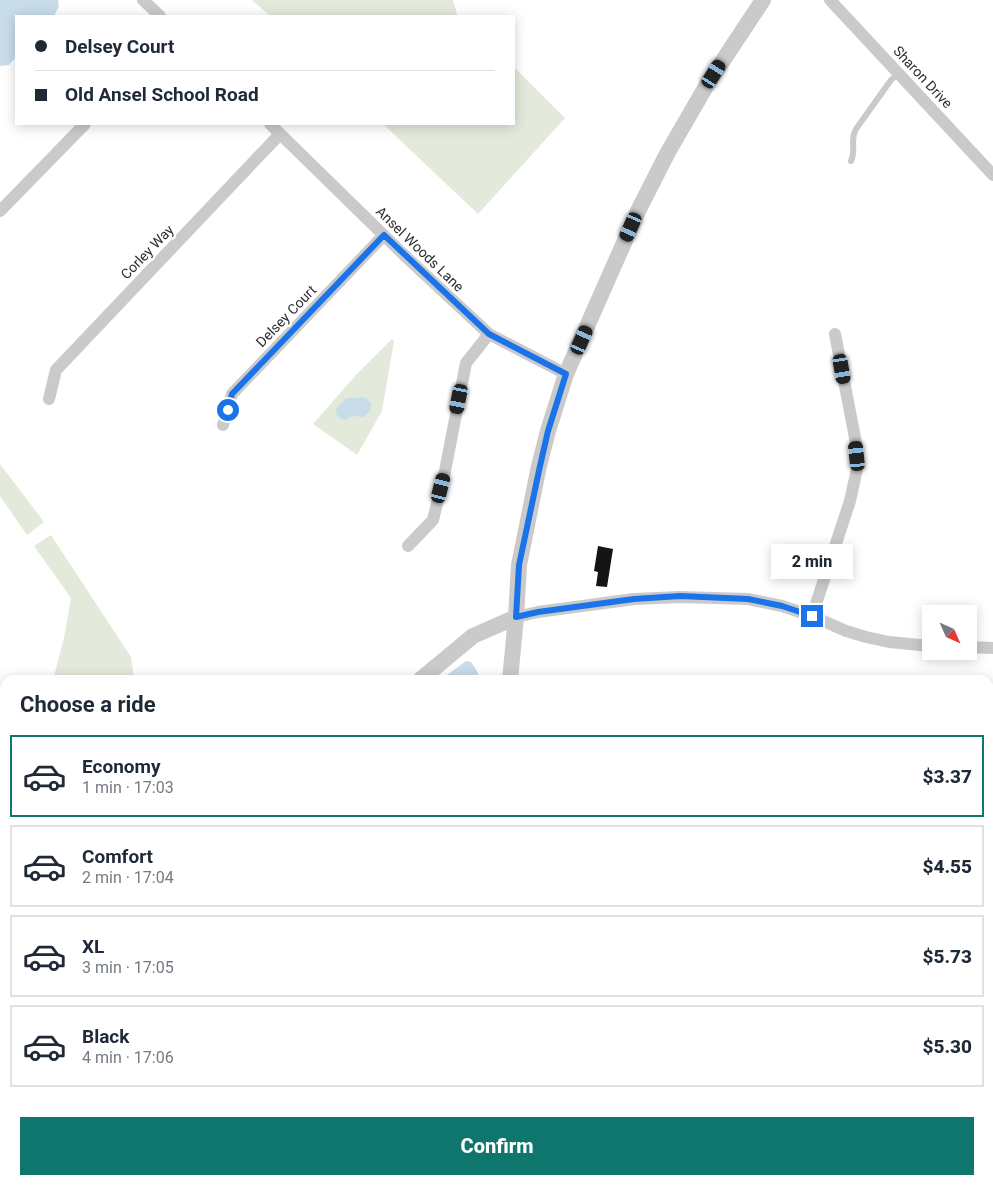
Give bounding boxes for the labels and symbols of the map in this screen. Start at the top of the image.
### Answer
street label: Sharon Drive [890,43,956,111]
car [699,57,728,91]
street label: Ansel Woods Lane [373,203,467,295]
car [618,210,643,244]
street label: Corley Way [117,221,177,282]
street label: Delsey Court [253,282,320,350]
car [569,323,594,357]
car [832,353,851,385]
car [448,383,469,415]
route start [217,399,239,421]
car [847,440,866,472]
car [430,472,451,504]
callout: 2 min [771,544,853,578]
route end [801,605,823,627]
north arrow [922,605,978,660]

